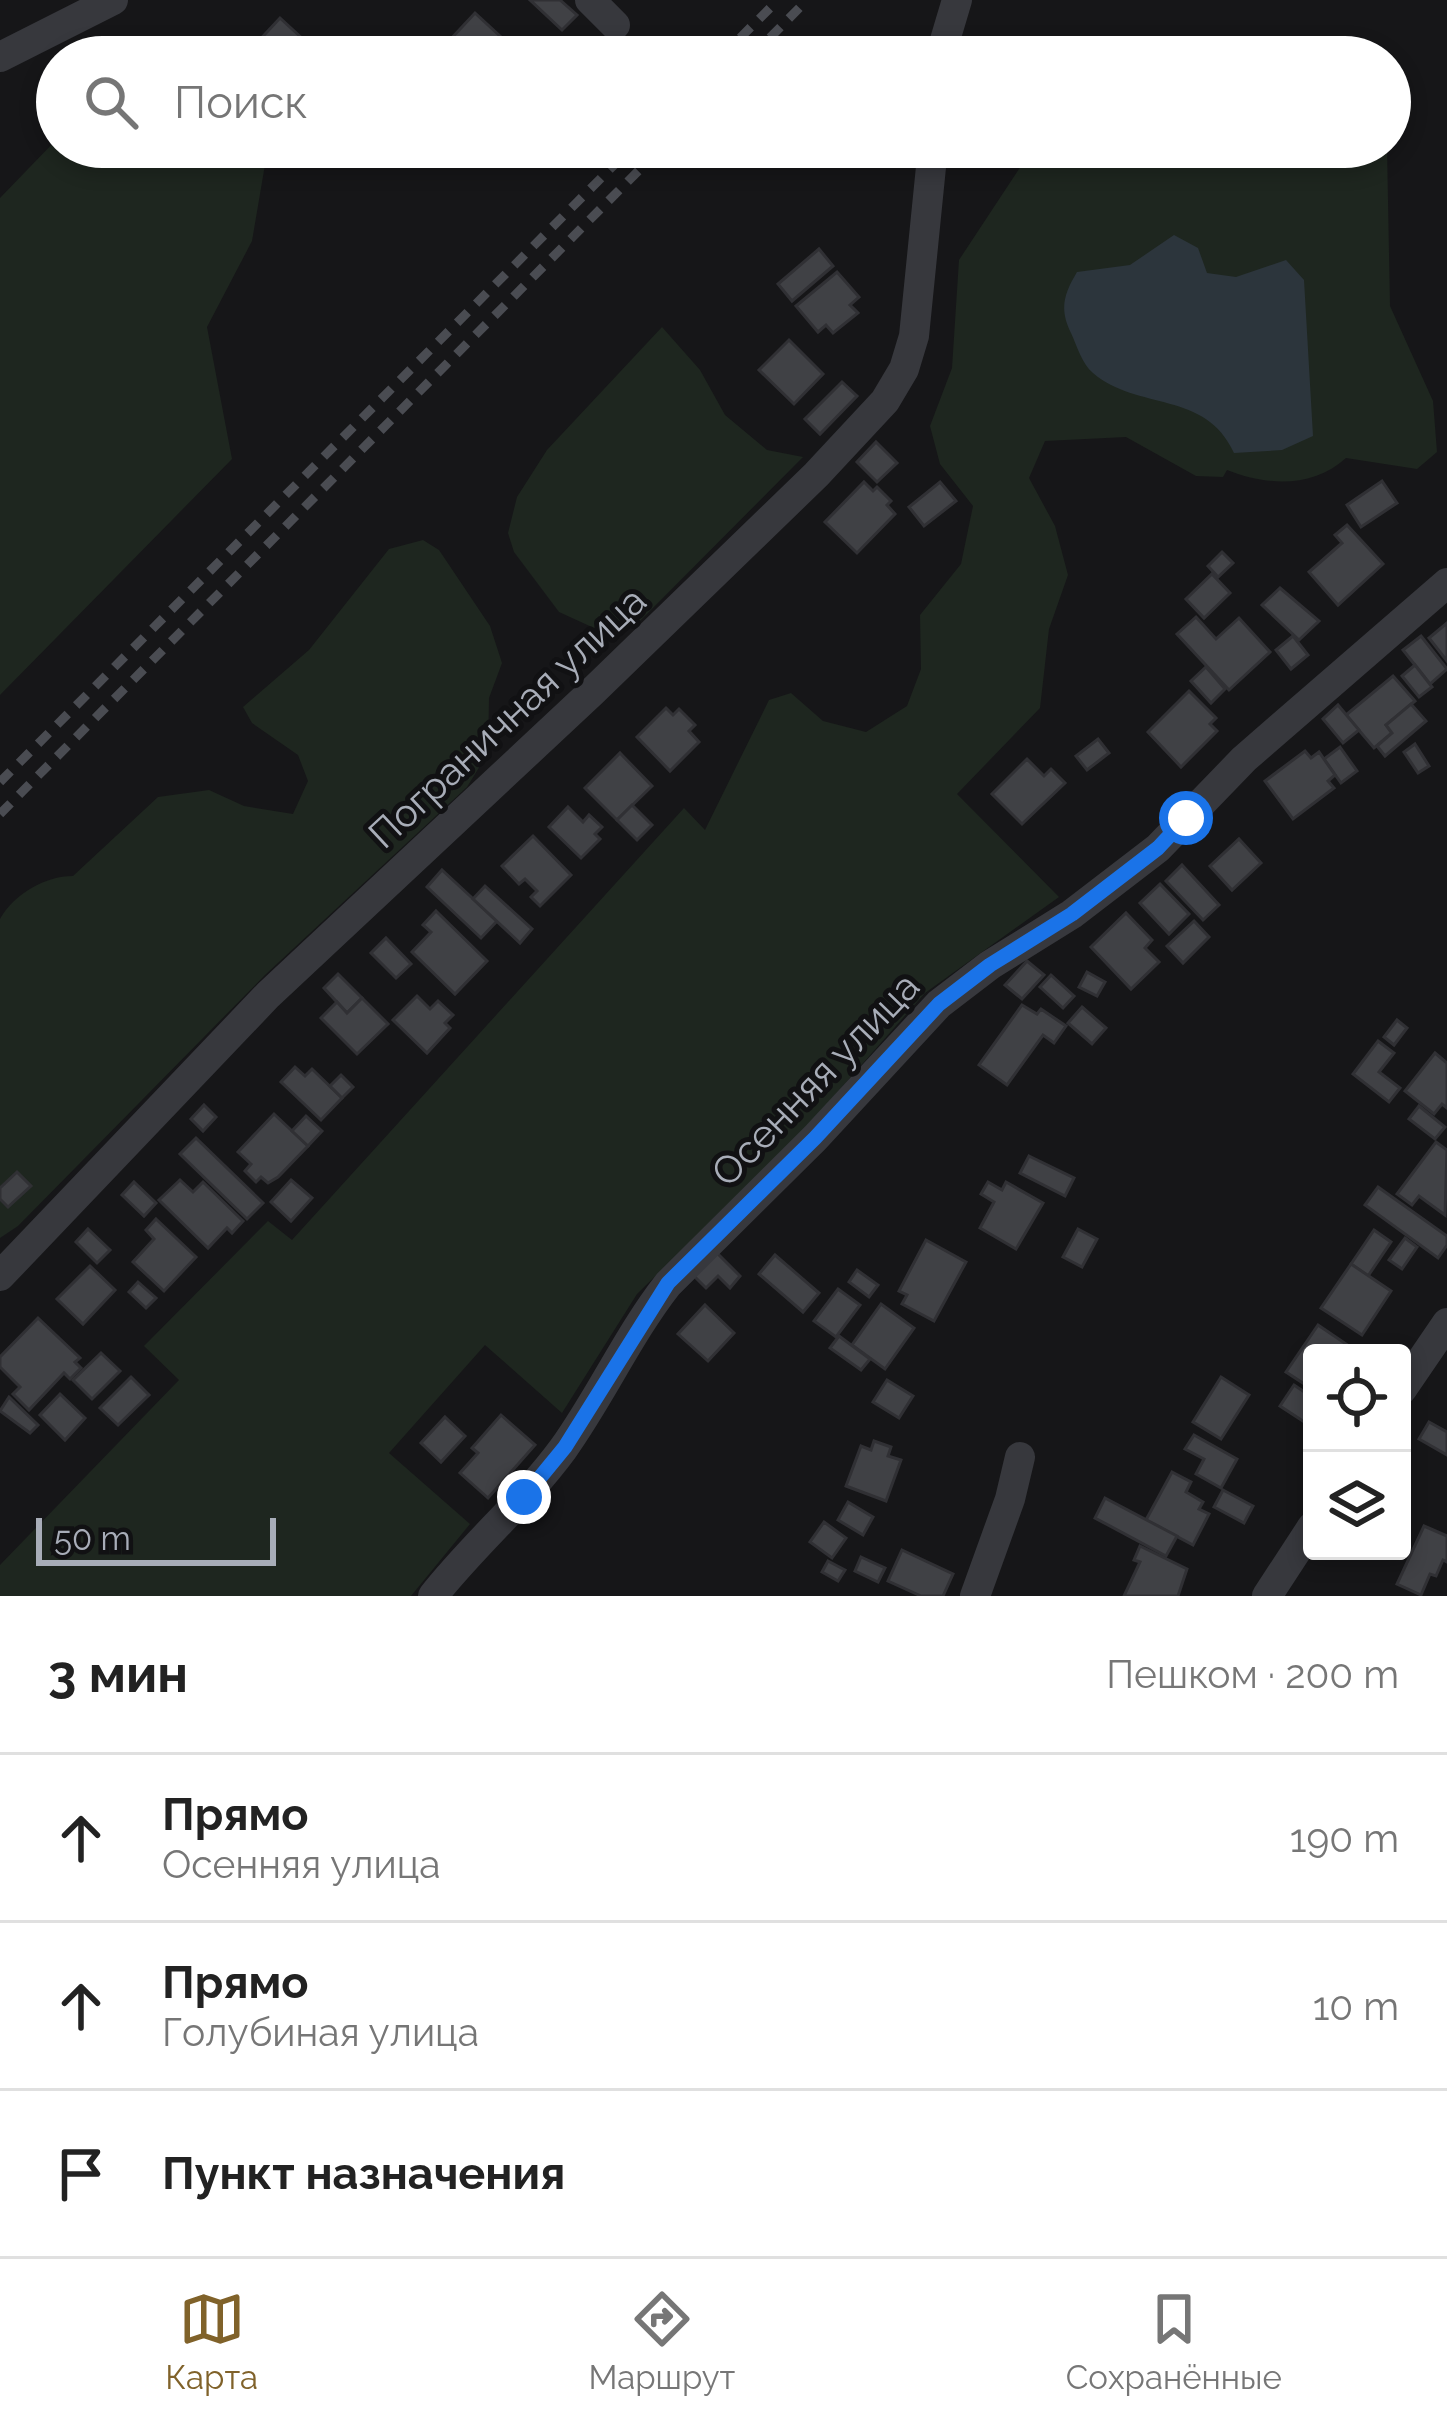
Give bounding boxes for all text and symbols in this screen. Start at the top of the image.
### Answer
search box [36,36,1411,168]
icon: search [78,69,144,135]
text: Поиск [174,76,308,129]
street label: Пограничная улица [359,577,655,857]
route start [1159,791,1213,845]
street label: Осенняя улица [702,963,928,1195]
map controls [1303,1344,1411,1560]
button: locate [1303,1344,1411,1452]
button: layers [1303,1452,1411,1560]
route end [497,1470,551,1524]
scale bar [36,1512,276,1565]
text: 50 m [54,1519,131,1558]
text: 3 мин [48,1644,188,1704]
text: Пешком · 200 m [1106,1651,1399,1697]
text: Прямо [162,1788,309,1841]
icon: ahead [48,1805,114,1871]
text: 190 m [1290,1815,1399,1861]
text: Осенняя улица [162,1841,441,1887]
text: Прямо [162,1956,309,2009]
icon: ahead [48,1973,114,2039]
text: 10 m [1313,1983,1399,2029]
text: Голубиная улица [162,2009,479,2055]
icon: arrive [48,2141,114,2207]
text: Пункт назначения [162,2147,565,2200]
tab: Карта [165,2286,258,2397]
tab: Маршрут [588,2286,735,2397]
tab: Сохранённые [1066,2286,1282,2397]

